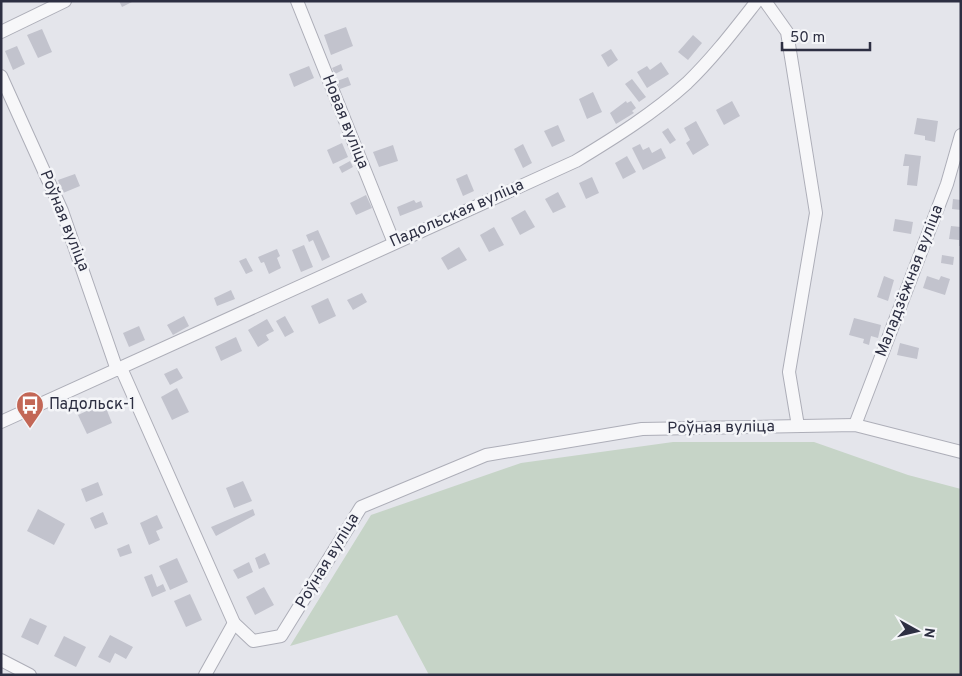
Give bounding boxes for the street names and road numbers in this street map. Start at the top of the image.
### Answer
street label: Новая вуліца [317,72,373,172]
street label: Роўная вуліца [35,167,93,275]
street label: Падольская вуліца [387,175,527,253]
street label: Маладзёжная вуліца [872,202,948,360]
street label: Роўная вуліца [667,417,775,439]
street label: Роўная вуліца [292,510,364,612]

